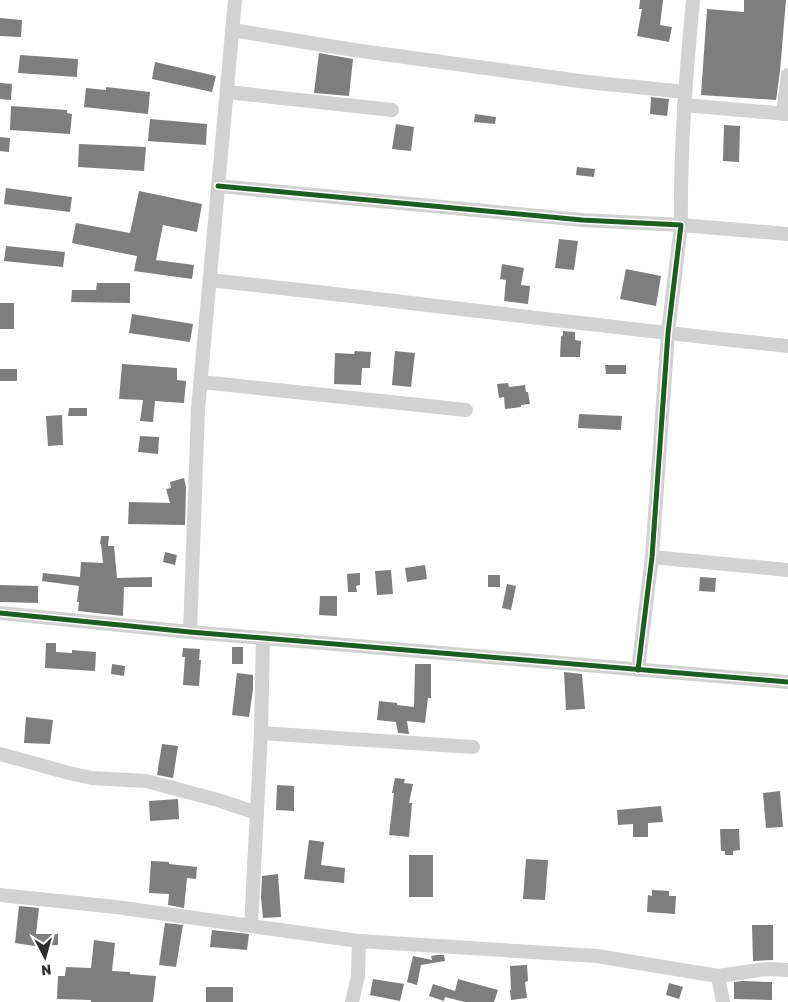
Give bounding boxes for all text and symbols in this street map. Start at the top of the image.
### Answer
north arrow [20,932,70,982]
text: N [40,960,52,978]

